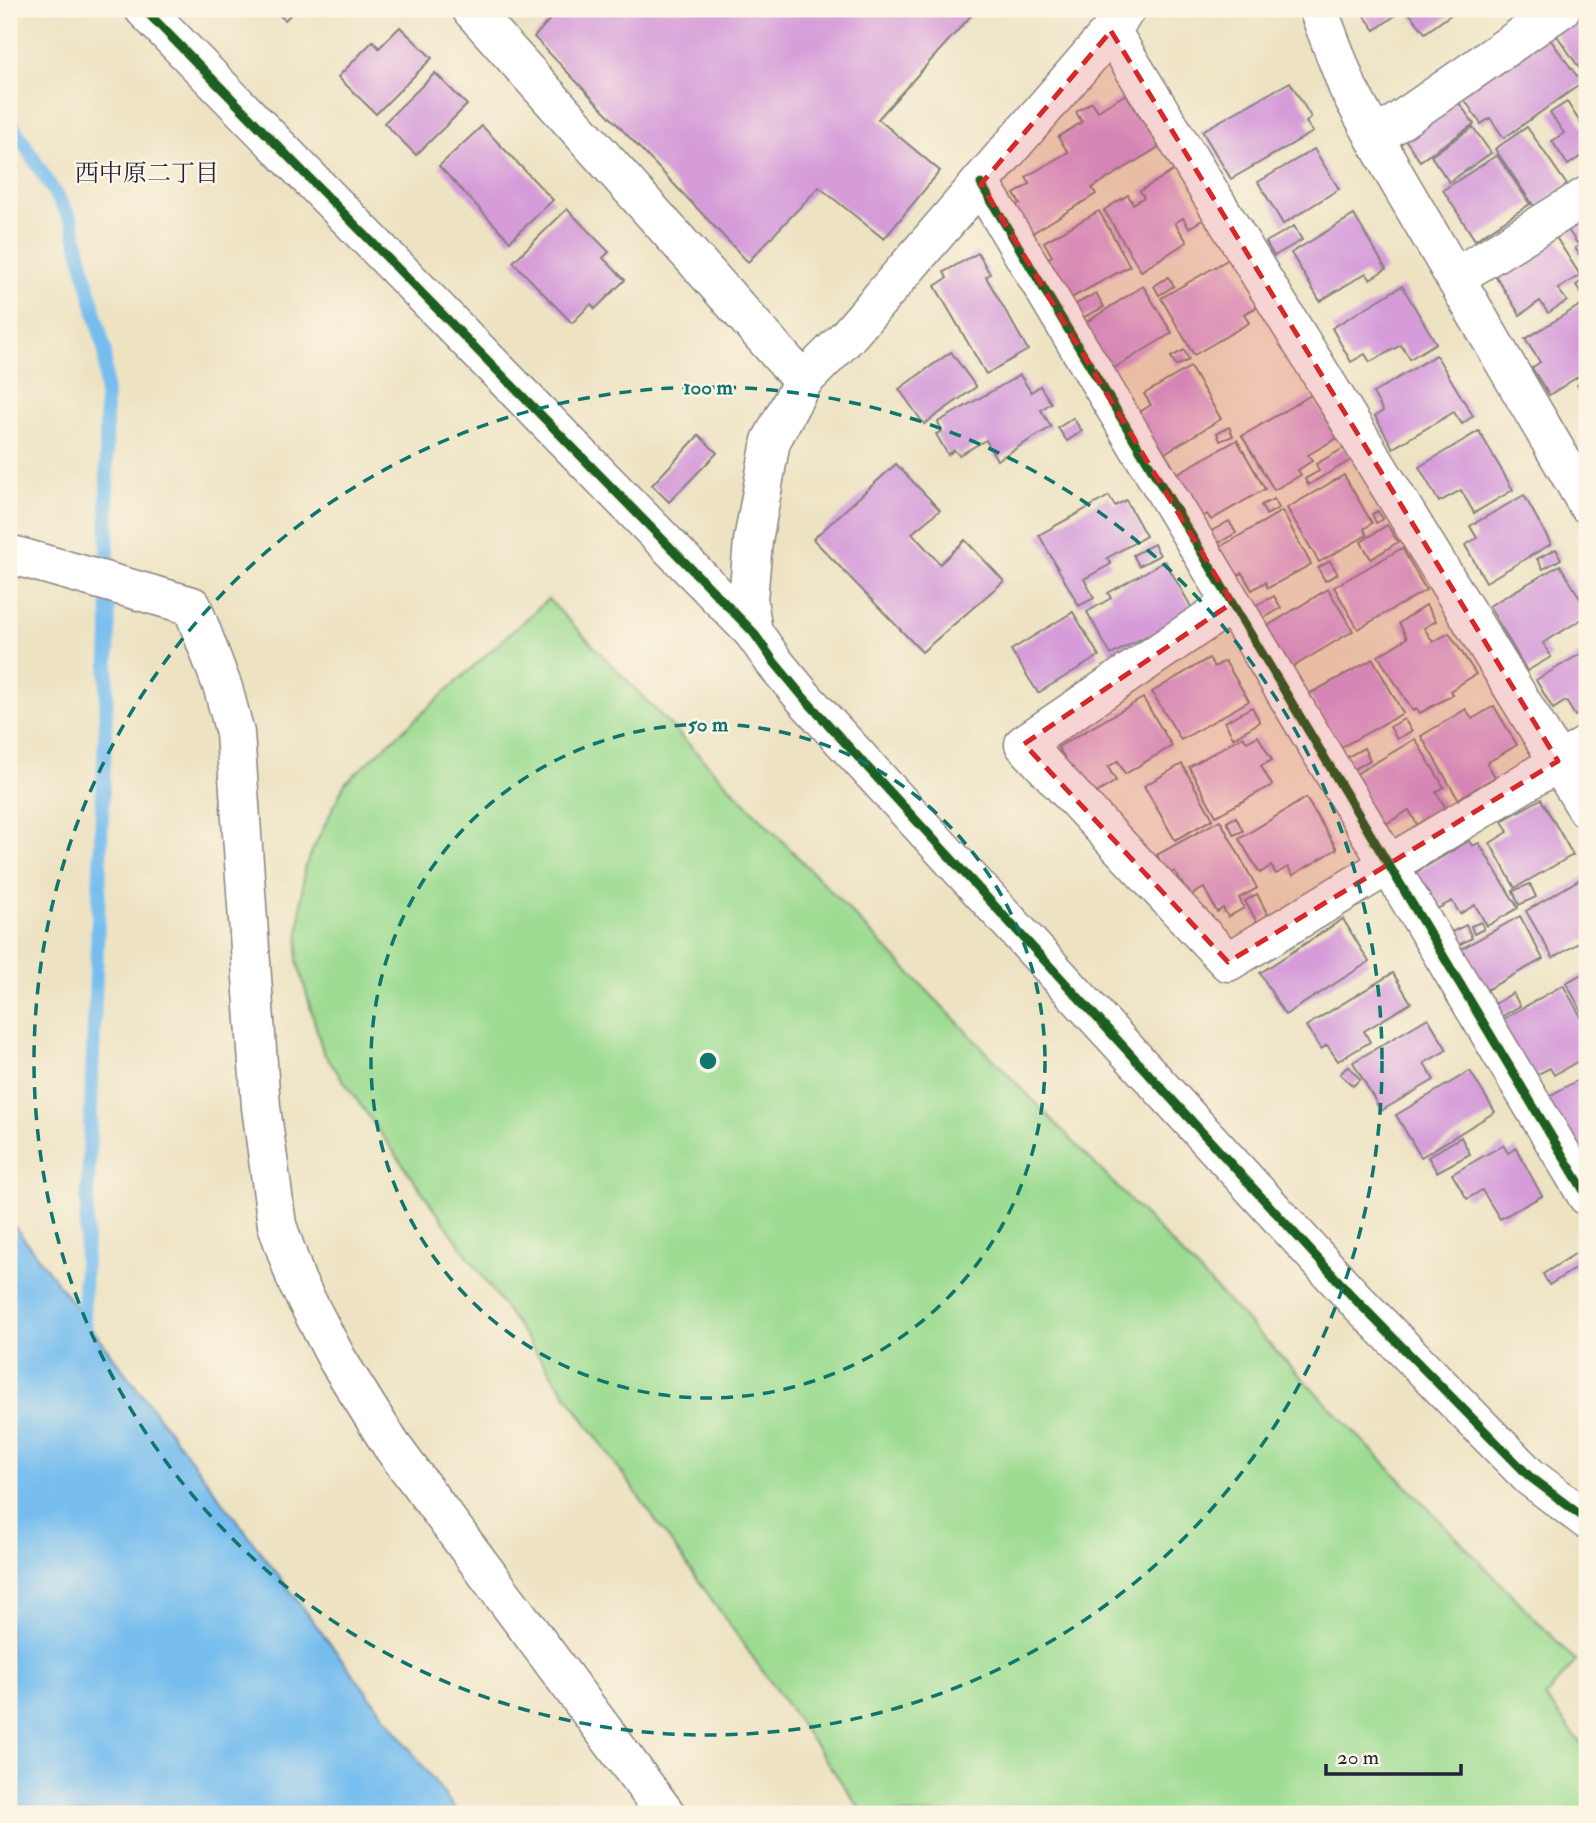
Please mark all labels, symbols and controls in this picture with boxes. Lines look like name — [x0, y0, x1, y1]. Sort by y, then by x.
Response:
district label: 西中原二丁目 — [75, 158, 219, 189]
text: 100 m — [683, 374, 734, 401]
text: 50 m — [688, 711, 729, 738]
centre of rings — [696, 1049, 720, 1073]
scale bar — [1326, 1732, 1461, 1776]
text: 20 m — [1337, 1744, 1379, 1771]

